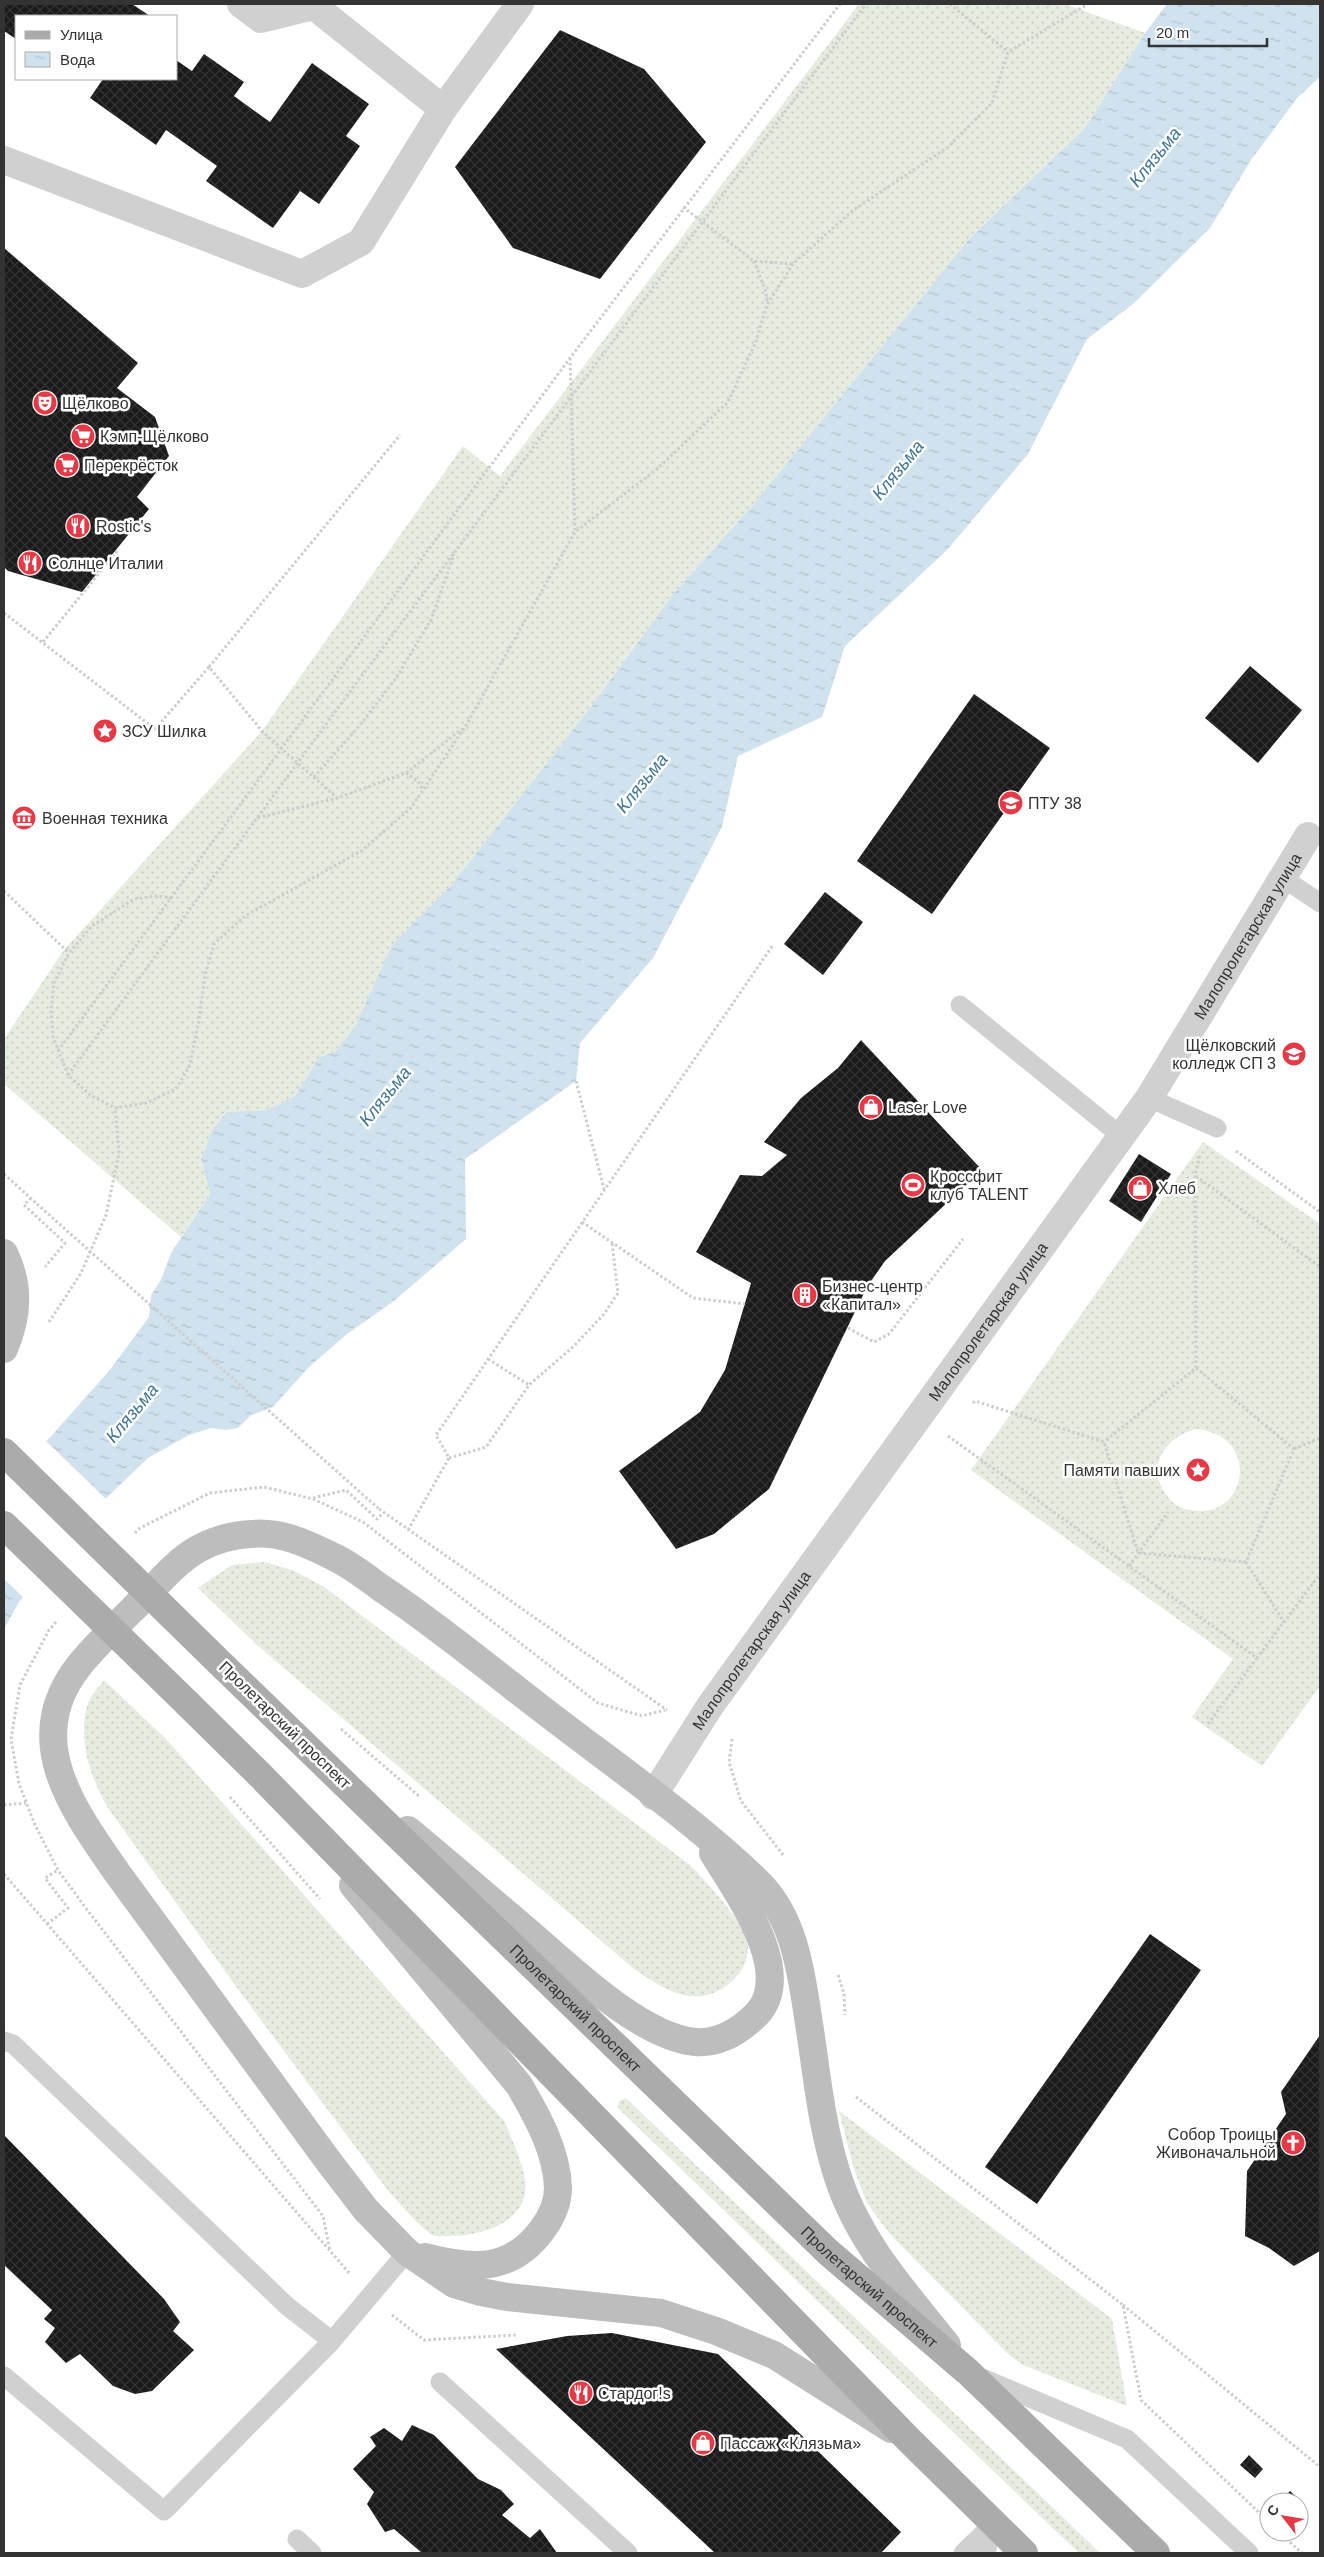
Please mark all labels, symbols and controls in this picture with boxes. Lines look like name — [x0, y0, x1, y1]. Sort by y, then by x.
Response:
legend — [15, 15, 178, 80]
scale bar — [1149, 15, 1266, 47]
text: 20 m — [1156, 24, 1189, 41]
text: Улица — [60, 26, 103, 43]
text: Вода — [60, 51, 96, 68]
water label: Клязьма — [1125, 123, 1185, 191]
theatre icon: Щёлково — [32, 390, 58, 416]
place label: Щёлково — [62, 395, 129, 412]
supermarket icon: Кэмп-Щёлково — [70, 423, 96, 449]
place label: Кэмп-Щёлково — [100, 428, 209, 445]
water label: Клязьма — [868, 436, 928, 504]
supermarket icon: Перекрёсток — [54, 452, 80, 478]
place label: Перекрёсток — [84, 457, 179, 474]
restaurant icon: Rostic's — [65, 513, 91, 539]
place label: Rostic's — [96, 518, 152, 535]
restaurant icon: Солнце Италии — [17, 550, 43, 576]
place label: Солнце Италии — [48, 555, 163, 572]
place icon: ЗСУ Шилка — [92, 718, 118, 744]
place label: ЗСУ Шилка — [122, 723, 206, 740]
water label: Клязьма — [612, 749, 672, 817]
school or university icon: ПТУ 38 — [998, 790, 1024, 816]
place label: ПТУ 38 — [1028, 795, 1082, 812]
museum icon: Военная техника — [11, 805, 37, 831]
place label: Военная техника — [42, 810, 168, 827]
street label: Малопролетарская улица — [1191, 850, 1304, 1022]
place label: Щёлковский колледж СП 3 — [1172, 1037, 1276, 1072]
school or university icon: Щёлковский колледж СП 3 — [1281, 1041, 1307, 1067]
water label: Клязьма — [355, 1062, 415, 1130]
shop icon: Laser Love — [858, 1094, 884, 1120]
place label: Laser Love — [888, 1099, 967, 1116]
place label: Кроссфит клуб TALENT — [930, 1168, 1029, 1203]
sports icon: Кроссфит клуб TALENT — [900, 1172, 926, 1198]
shop icon: Хлеб — [1127, 1175, 1153, 1201]
place label: Хлеб — [1158, 1180, 1196, 1197]
street label: Малопролетарская улица — [925, 1239, 1051, 1404]
place label: Бизнес-центр «Капитал» — [822, 1278, 923, 1313]
building icon: Бизнес-центр «Капитал» — [792, 1282, 818, 1308]
water label: Клязьма — [102, 1380, 162, 1446]
place icon: Памяти павших — [1185, 1457, 1211, 1483]
place label: Памяти павших — [1063, 1462, 1180, 1479]
street label: Малопролетарская улица — [689, 1567, 814, 1733]
street label: Пролетарский проспект — [216, 1658, 354, 1793]
street label: Пролетарский проспект — [507, 1941, 645, 2076]
place label: Собор Троицы Живоначальной — [1156, 2126, 1276, 2161]
church icon: Собор Троицы Живоначальной — [1280, 2130, 1306, 2156]
street label: Пролетарский проспект — [798, 2222, 942, 2351]
restaurant icon: Стардог!s — [568, 2380, 594, 2406]
place label: Стардог!s — [598, 2385, 671, 2402]
shop icon: Пассаж «Клязьма» — [690, 2430, 716, 2456]
place label: Пассаж «Клязьма» — [720, 2435, 861, 2452]
north arrow — [1259, 2492, 1309, 2542]
text: С — [1263, 2502, 1282, 2519]

